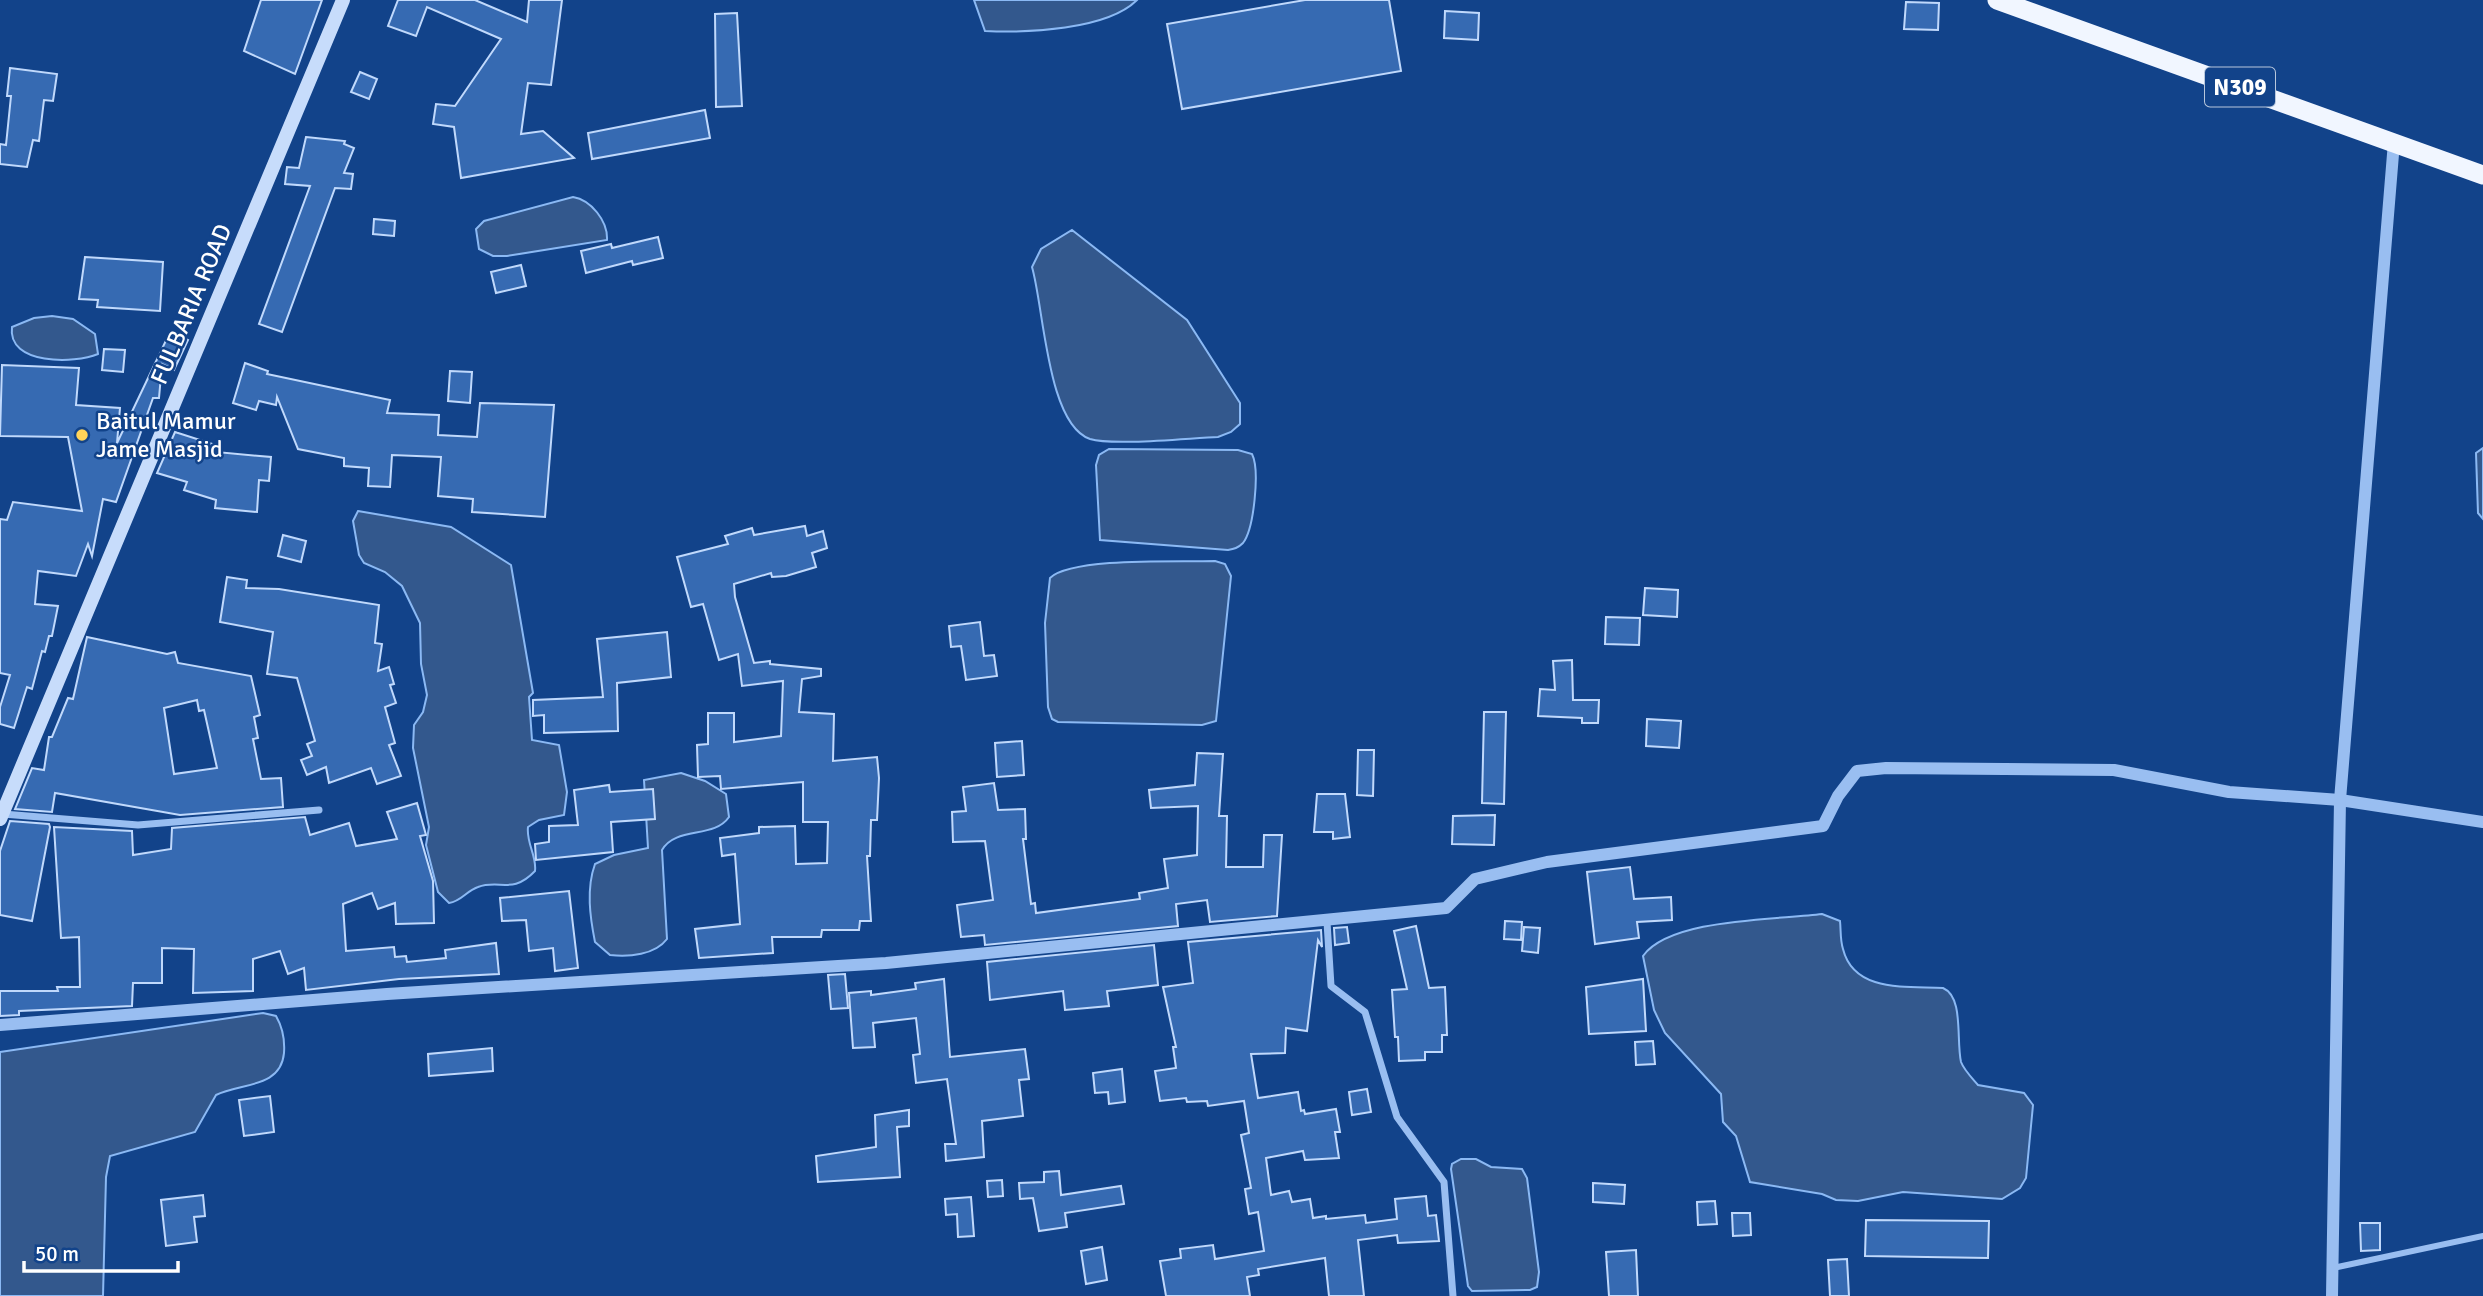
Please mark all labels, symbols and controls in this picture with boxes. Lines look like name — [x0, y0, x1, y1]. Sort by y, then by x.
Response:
road number: N309 — [2205, 68, 2275, 106]
street label: FULBARIA ROAD — [144, 219, 238, 389]
place label: Baitul Mamur Jame Masjid — [96, 406, 236, 464]
marker: Baitul Mamur Jame Masjid — [74, 427, 90, 443]
scale bar — [24, 1230, 178, 1274]
text: 50 m — [35, 1241, 79, 1267]

